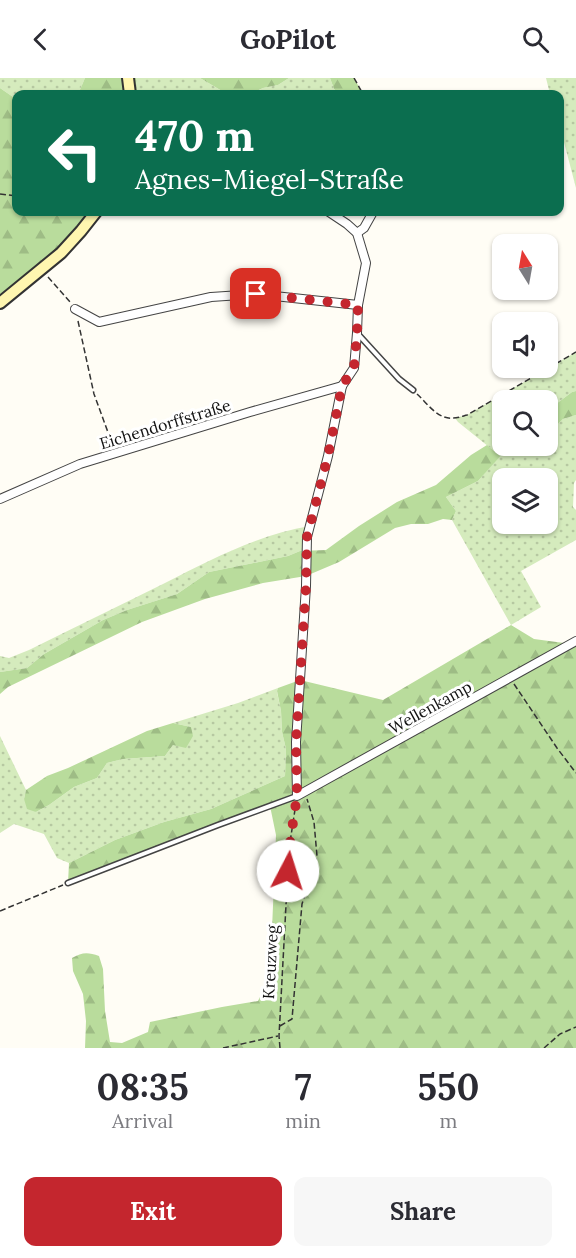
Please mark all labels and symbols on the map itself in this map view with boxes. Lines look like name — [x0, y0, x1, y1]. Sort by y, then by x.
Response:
north arrow — [492, 234, 558, 300]
pin — [230, 268, 281, 319]
street label: Eichendorffstraße — [97, 394, 233, 453]
street label: Wellenkamp — [385, 676, 475, 738]
position arrow — [256, 839, 320, 903]
street label: Kreuzweg — [258, 923, 282, 1000]

